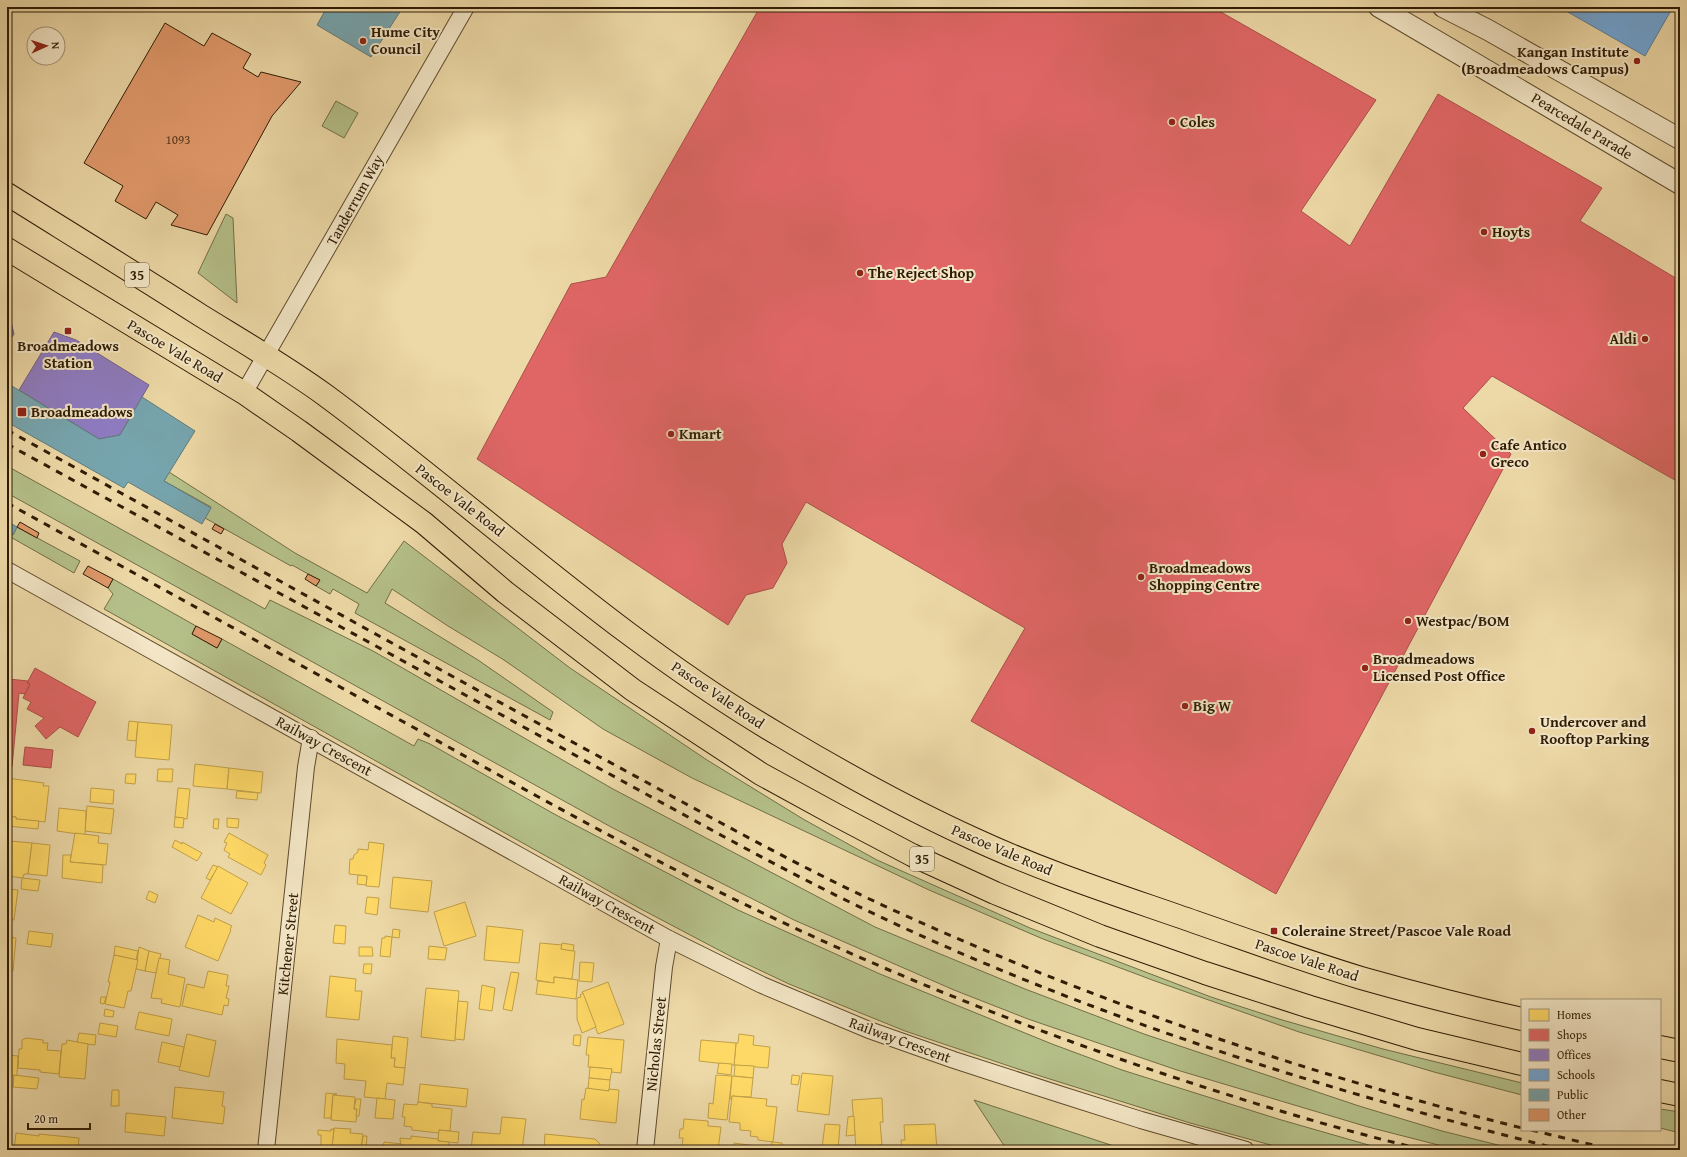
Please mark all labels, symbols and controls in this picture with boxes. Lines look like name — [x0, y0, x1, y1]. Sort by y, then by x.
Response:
place label: Hume City Council — [371, 21, 440, 59]
north arrow — [26, 26, 66, 66]
marker: Hume City Council — [358, 36, 368, 46]
text: N — [48, 41, 64, 50]
place label: Kangan Institute (Broadmeadows Campus) — [1461, 41, 1629, 79]
marker: Kangan Institute (Broadmeadows Campus) — [1632, 56, 1642, 66]
street label: Pearcedale Parade — [1528, 87, 1637, 164]
place label: Coles — [1180, 111, 1215, 132]
marker: Coles — [1167, 117, 1177, 127]
house number: 1093 — [165, 130, 191, 149]
street label: Tanderrum Way — [321, 150, 389, 249]
place label: Hoyts — [1492, 221, 1530, 242]
marker: Hoyts — [1479, 227, 1489, 237]
place label: The Reject Shop — [868, 262, 975, 283]
road number: 35 — [125, 263, 149, 287]
marker: The Reject Shop — [855, 268, 865, 278]
street label: Pascoe Vale Road — [124, 314, 227, 387]
marker: Broadmeadows Station — [63, 326, 73, 336]
place label: Aldi — [1610, 328, 1637, 349]
marker: Aldi — [1640, 334, 1650, 344]
place label: Broadmeadows Station — [17, 335, 119, 373]
place label: Broadmeadows — [31, 401, 133, 422]
marker: Broadmeadows — [16, 406, 28, 418]
place label: Kmart — [679, 423, 722, 444]
marker: Kmart — [666, 429, 676, 439]
place label: Cafe Antico Greco — [1491, 434, 1567, 472]
marker: Cafe Antico Greco — [1478, 449, 1488, 459]
street label: Pascoe Vale Road — [411, 458, 509, 541]
place label: Broadmeadows Shopping Centre — [1149, 557, 1260, 595]
marker: Broadmeadows Shopping Centre — [1136, 572, 1146, 582]
place label: Westpac/BOM — [1416, 610, 1510, 631]
marker: Westpac/BOM — [1403, 616, 1413, 626]
place label: Broadmeadows Licensed Post Office — [1373, 648, 1505, 686]
street label: Pascoe Vale Road — [668, 656, 769, 733]
marker: Broadmeadows Licensed Post Office — [1360, 663, 1370, 673]
place label: Big W — [1193, 695, 1231, 716]
marker: Big W — [1180, 701, 1190, 711]
street label: Railway Crescent — [272, 710, 377, 781]
place label: Undercover and Rooftop Parking — [1540, 711, 1649, 749]
marker: Undercover and Rooftop Parking — [1527, 726, 1537, 736]
street label: Pascoe Vale Road — [949, 819, 1056, 880]
road number: 35 — [910, 847, 934, 871]
street label: Railway Crescent — [555, 868, 660, 939]
street label: Kitchener Street — [272, 891, 303, 996]
place label: Coleraine Street/Pascoe Vale Road — [1282, 920, 1511, 941]
marker: Coleraine Street/Pascoe Vale Road — [1269, 926, 1279, 936]
street label: Pascoe Vale Road — [1253, 933, 1362, 986]
street label: Nicholas Street — [640, 995, 671, 1092]
legend — [1521, 999, 1661, 1131]
text: Homes — [1557, 1006, 1592, 1023]
street label: Railway Crescent — [846, 1011, 955, 1068]
text: Shops — [1557, 1026, 1587, 1043]
text: Offices — [1557, 1046, 1591, 1063]
text: Schools — [1557, 1066, 1595, 1083]
text: Public — [1557, 1086, 1589, 1103]
scale bar — [28, 1105, 90, 1131]
text: Other — [1557, 1106, 1586, 1123]
text: 20 m — [34, 1110, 58, 1127]

